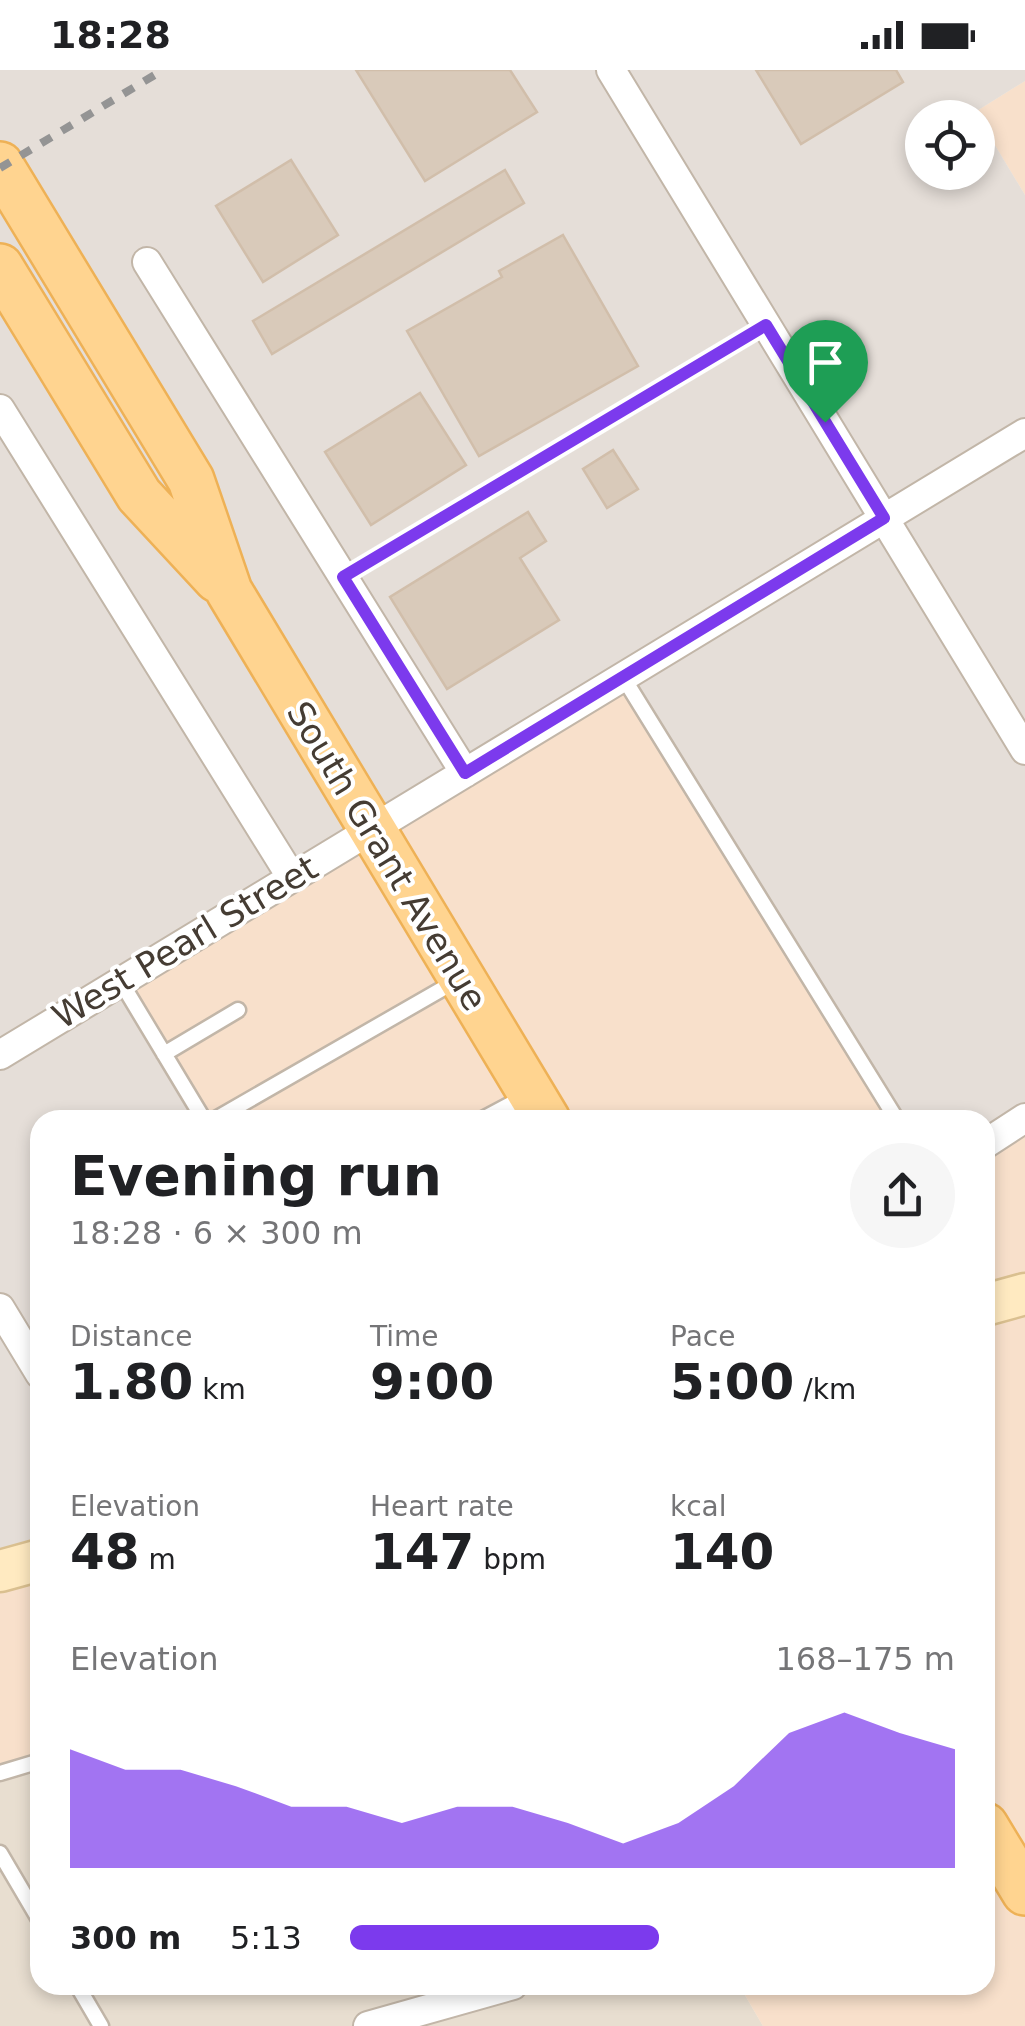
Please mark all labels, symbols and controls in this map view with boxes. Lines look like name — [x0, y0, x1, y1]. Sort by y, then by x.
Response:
text: 18:28 — [50, 13, 171, 57]
map controls — [905, 100, 995, 190]
button: locate — [905, 100, 995, 190]
pin — [783, 320, 868, 423]
icon: arrive — [798, 335, 853, 390]
street label: South Grant Avenue — [279, 694, 495, 1018]
street label: West Pearl Street — [45, 847, 325, 1037]
button: share — [850, 1143, 955, 1248]
text: Evening run — [70, 1144, 442, 1208]
text: 18:28 · 6 × 300 m — [70, 1214, 363, 1252]
text: Distance — [70, 1320, 192, 1353]
text: Time — [370, 1320, 439, 1353]
text: Pace — [670, 1320, 735, 1353]
text: 1.80 — [70, 1353, 193, 1411]
text: 9:00 — [370, 1353, 494, 1411]
text: 5:00 — [670, 1353, 794, 1411]
text: km — [193, 1373, 246, 1406]
text: /km — [794, 1373, 856, 1406]
text: Elevation — [70, 1490, 200, 1523]
text: Heart rate — [370, 1490, 514, 1523]
text: kcal — [670, 1490, 727, 1523]
text: 48 — [70, 1523, 140, 1581]
text: 147 — [370, 1523, 474, 1581]
text: 140 — [670, 1523, 774, 1581]
text: m — [140, 1543, 176, 1576]
text: bpm — [474, 1543, 546, 1576]
text: Elevation — [70, 1640, 219, 1678]
text: 168–175 m — [776, 1640, 955, 1678]
text: 300 m — [70, 1919, 181, 1957]
text: 5:13 — [230, 1919, 302, 1957]

